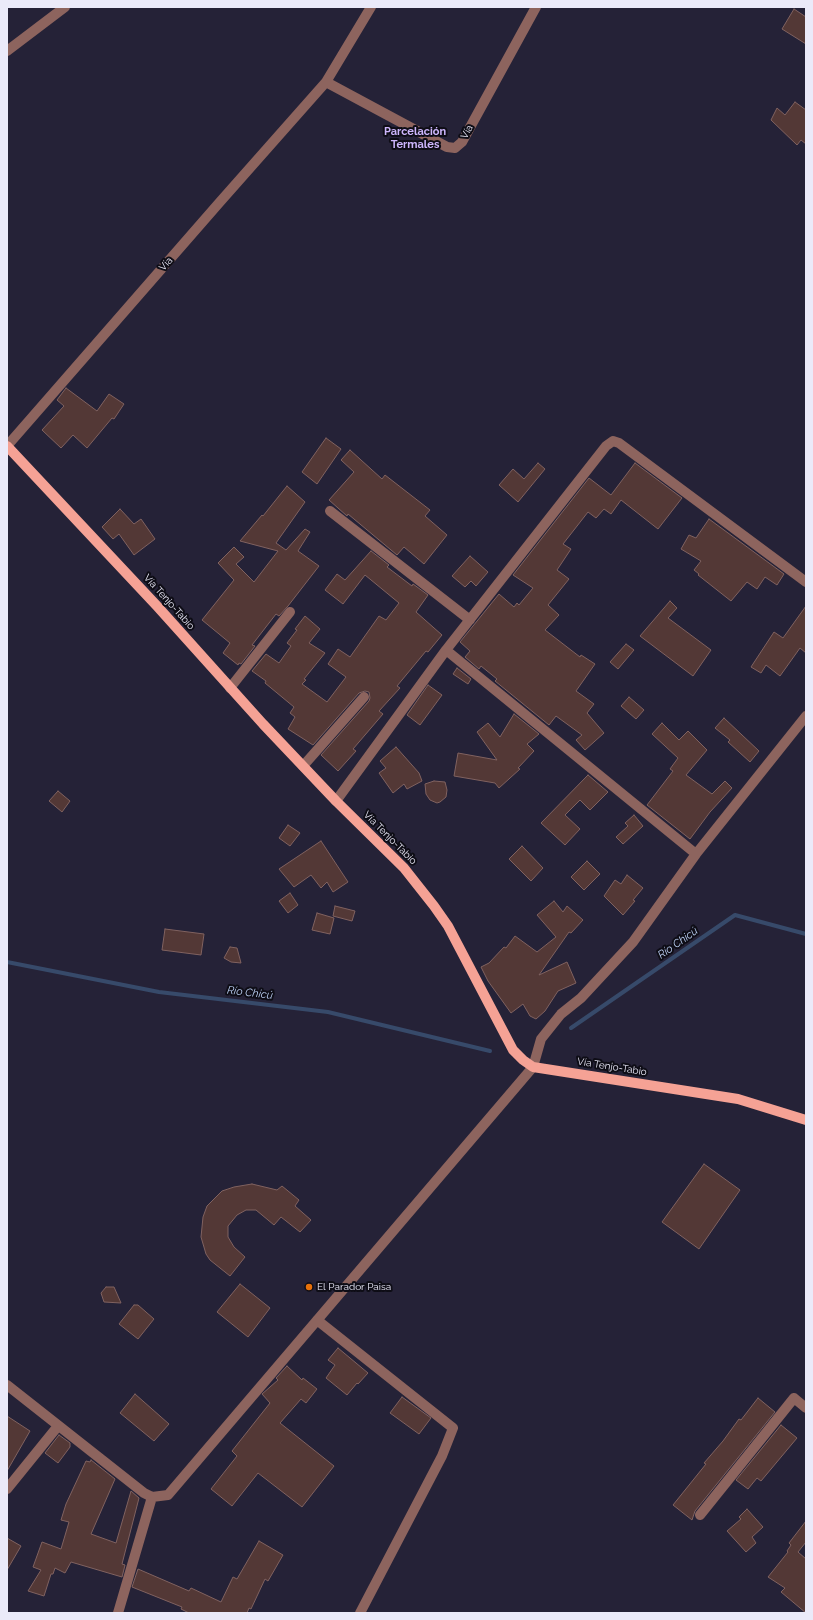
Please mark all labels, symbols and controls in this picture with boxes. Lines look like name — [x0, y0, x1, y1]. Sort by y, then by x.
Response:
street label: Vía — [458, 123, 476, 141]
district label: Parcelación Termales — [384, 125, 446, 151]
street label: Vía — [157, 255, 175, 273]
street label: Vía Tenjo-Tabio — [141, 572, 197, 632]
street label: Vía Tenjo-Tabio — [361, 809, 419, 867]
water label: Río Chicú — [655, 924, 701, 962]
water label: Río Chicú — [226, 984, 274, 1002]
street label: Vía Tenjo-Tabio — [576, 1056, 648, 1078]
place label: El Parador Paisa — [317, 1281, 391, 1293]
marker: El Parador Paisa — [304, 1282, 314, 1292]

